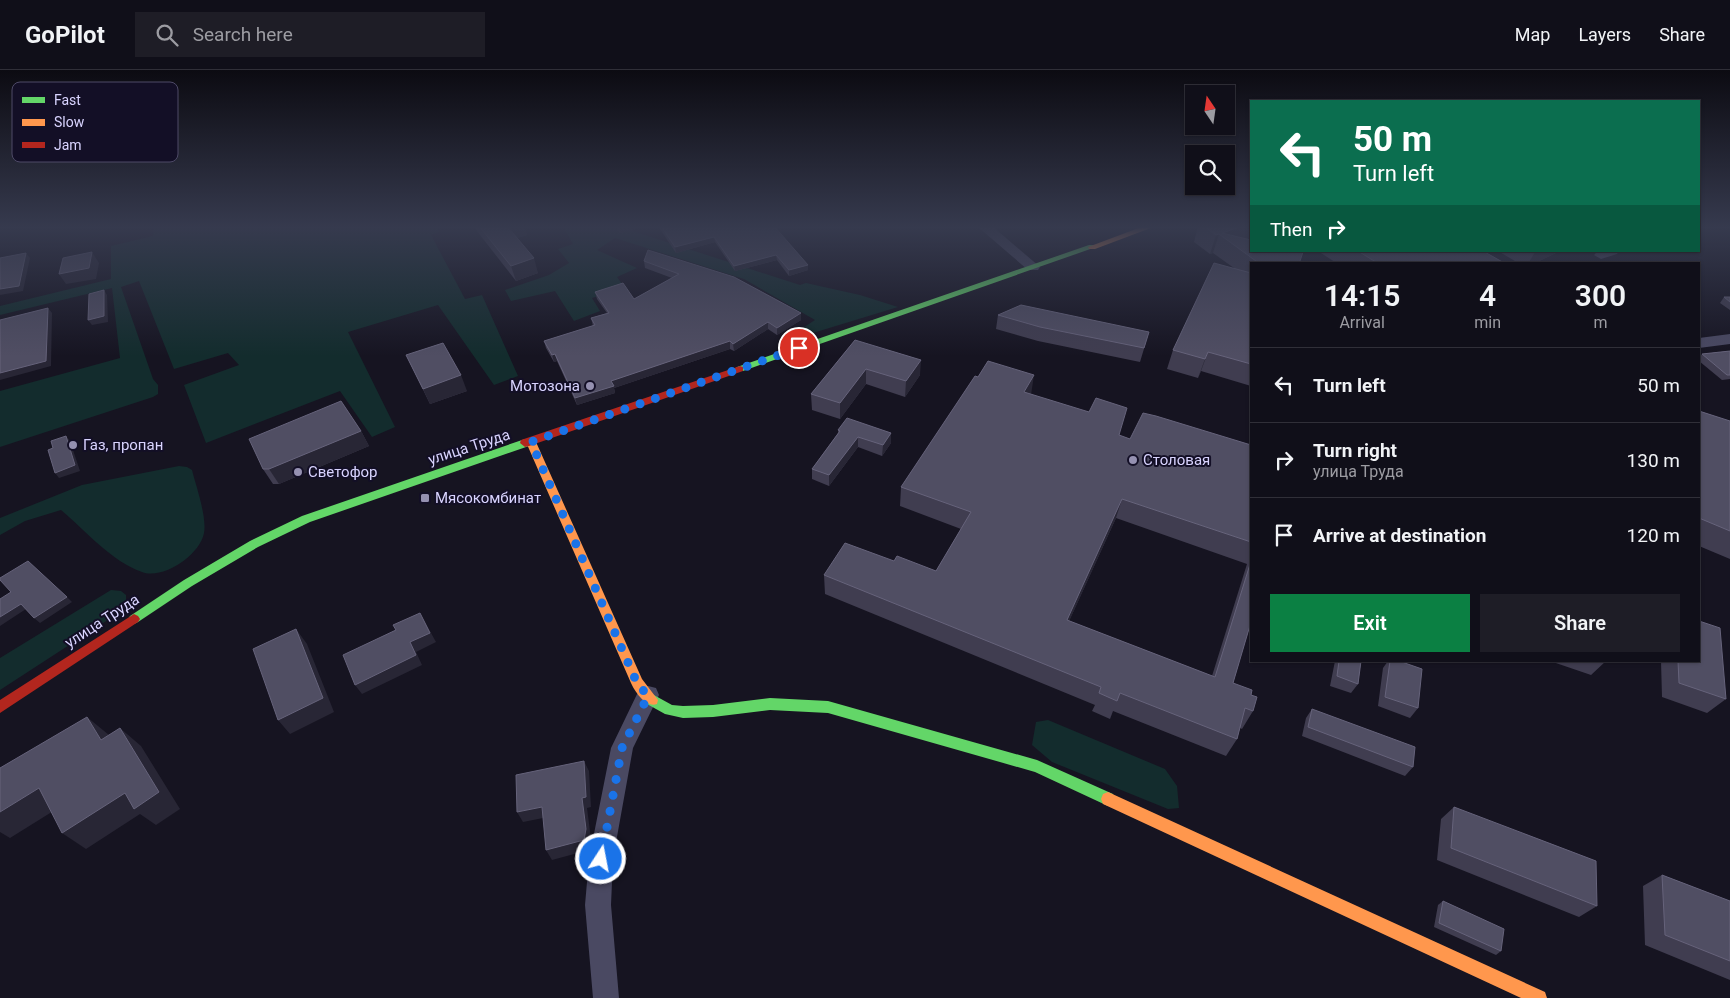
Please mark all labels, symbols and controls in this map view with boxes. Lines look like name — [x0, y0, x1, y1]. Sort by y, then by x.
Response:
search box — [135, 12, 485, 57]
text: GoPilot — [25, 21, 105, 49]
icon: search — [153, 21, 181, 49]
text: Search here — [193, 23, 293, 46]
text: Map — [1515, 24, 1550, 45]
text: Layers — [1578, 24, 1631, 45]
text: Share — [1659, 24, 1705, 45]
legend — [12, 82, 178, 162]
north arrow — [1185, 85, 1235, 135]
map controls — [1185, 85, 1235, 195]
text: Fast — [54, 92, 81, 108]
text: Slow — [54, 114, 85, 130]
text: 50 m — [1353, 119, 1432, 160]
icon: left — [1270, 120, 1335, 185]
text: Jam — [54, 137, 82, 153]
button: search — [1185, 145, 1235, 195]
text: Turn left — [1353, 161, 1434, 186]
icon: right — [1322, 215, 1350, 243]
text: Then — [1270, 218, 1312, 241]
text: 14:15 — [1324, 278, 1401, 313]
text: 4 — [1479, 278, 1496, 313]
text: 300 — [1575, 278, 1626, 313]
text: Arrival — [1339, 313, 1385, 332]
text: min — [1474, 313, 1501, 332]
text: m — [1593, 313, 1608, 332]
pin — [778, 327, 820, 369]
icon: arrive — [785, 334, 813, 362]
icon: left — [1270, 371, 1298, 399]
text: Turn left — [1313, 374, 1386, 397]
text: 50 m — [1637, 374, 1680, 397]
place label: Мотозона — [510, 377, 580, 395]
marker: Мотозона — [584, 380, 596, 392]
street label: улица Труда — [426, 425, 512, 469]
place label: Газ, пропан — [83, 436, 163, 454]
marker: Газ, пропан — [67, 439, 79, 451]
text: Turn right — [1313, 439, 1397, 462]
icon: right — [1270, 446, 1298, 474]
text: 130 m — [1627, 449, 1680, 472]
place label: Столовая — [1143, 451, 1210, 469]
marker: Столовая — [1127, 454, 1139, 466]
text: улица Труда — [1313, 462, 1404, 481]
place label: Светофор — [308, 463, 378, 481]
marker: Светофор — [292, 466, 304, 478]
place label: Мясокомбинат — [435, 489, 541, 507]
marker: Мясокомбинат — [419, 492, 431, 504]
icon: arrive — [1270, 521, 1298, 549]
text: Arrive at destination — [1313, 524, 1486, 547]
text: 120 m — [1627, 524, 1680, 547]
street label: улица Труда — [61, 590, 143, 652]
button: Exit — [1270, 594, 1470, 652]
button: Share — [1480, 594, 1680, 652]
position arrow — [574, 832, 626, 884]

